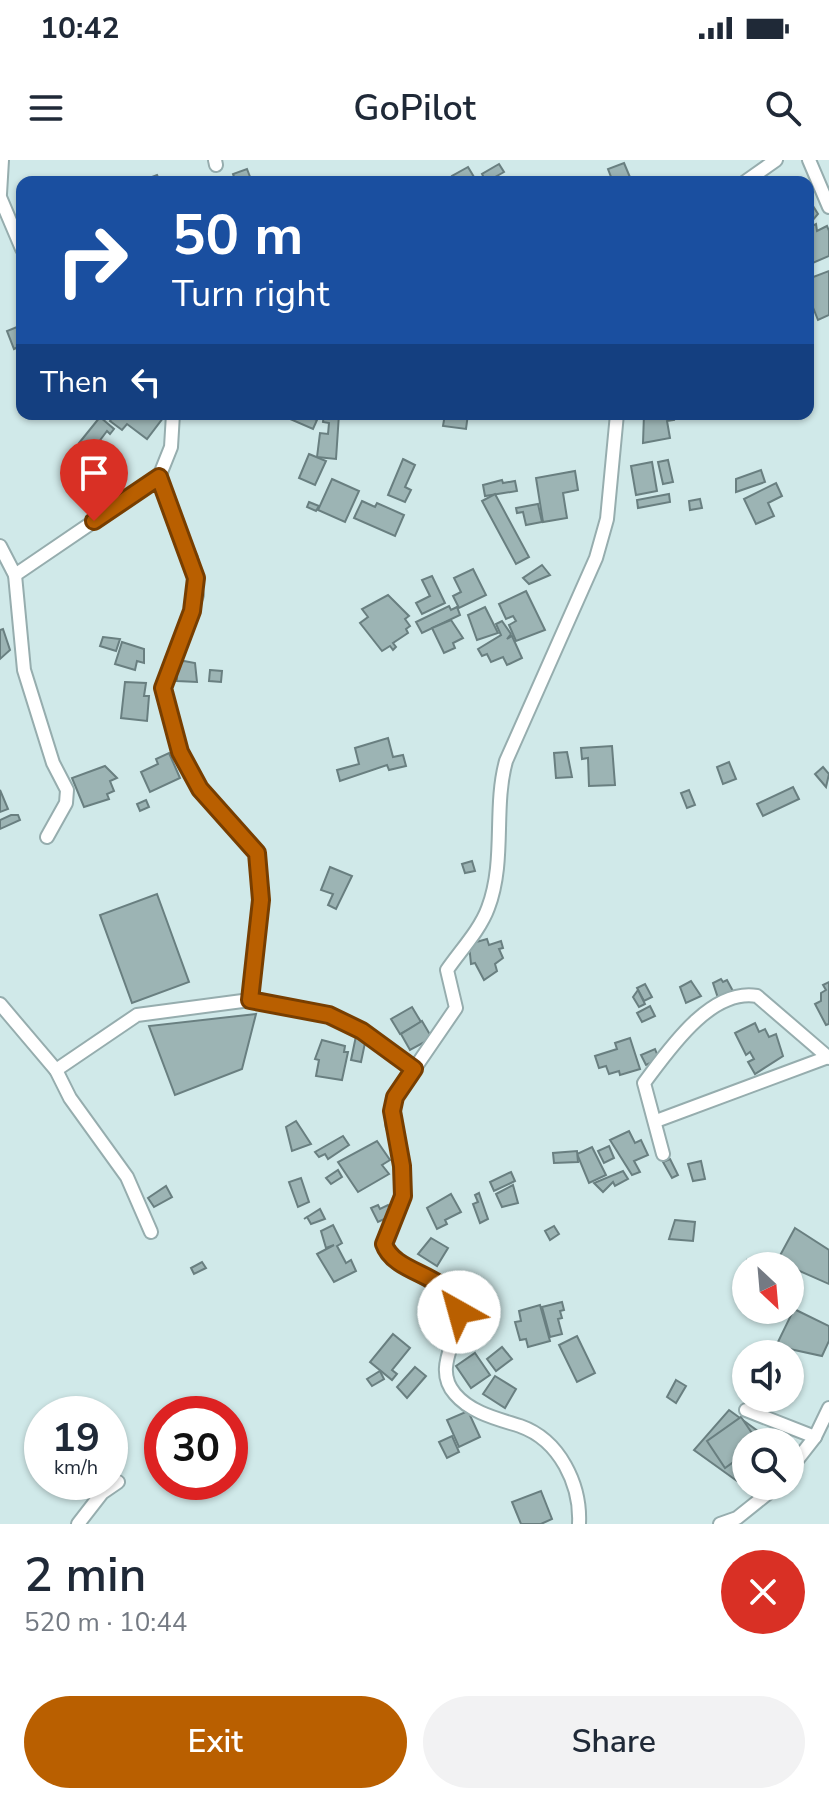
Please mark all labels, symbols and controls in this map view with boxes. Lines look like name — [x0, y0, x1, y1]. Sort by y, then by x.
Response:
text: 10:42 — [40, 8, 119, 49]
text: GoPilot — [353, 84, 476, 133]
icon: menu — [24, 86, 68, 130]
icon: search — [761, 86, 805, 130]
text: 50 m — [172, 197, 303, 274]
icon: right — [40, 208, 144, 312]
text: Turn right — [172, 270, 329, 319]
icon: left — [124, 360, 168, 404]
text: Then — [40, 362, 108, 403]
pin — [60, 439, 128, 521]
icon: arrive — [72, 451, 116, 495]
north arrow — [732, 1252, 804, 1324]
map controls — [732, 1252, 804, 1500]
position arrow — [417, 1270, 501, 1354]
button: sound — [732, 1340, 804, 1412]
speed limit sign: 30 — [144, 1396, 248, 1500]
text: 19 — [52, 1411, 100, 1465]
button: search — [732, 1428, 804, 1500]
text: km/h — [54, 1454, 98, 1481]
text: 2 min — [24, 1542, 146, 1608]
button: close — [721, 1550, 805, 1634]
text: 520 m · 10:44 — [24, 1605, 187, 1640]
button: Exit — [24, 1696, 407, 1788]
button: Share — [423, 1696, 805, 1788]

